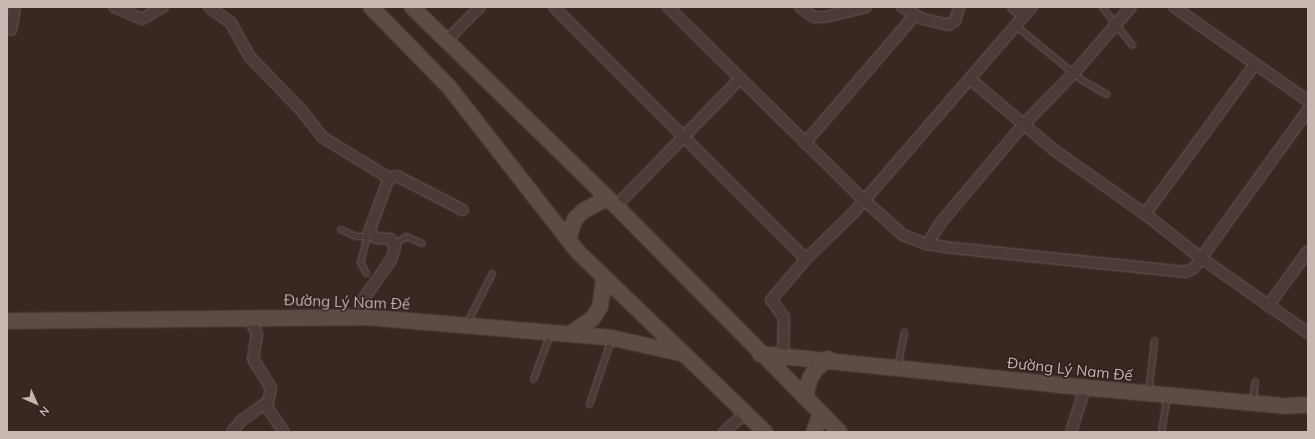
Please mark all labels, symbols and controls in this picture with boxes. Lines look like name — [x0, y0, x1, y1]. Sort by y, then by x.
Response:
street label: Đường Lý Nam Đế — [284, 291, 410, 313]
street label: Đường Lý Nam Đế — [1006, 353, 1134, 385]
north arrow — [16, 383, 56, 423]
text: N — [37, 404, 52, 419]

